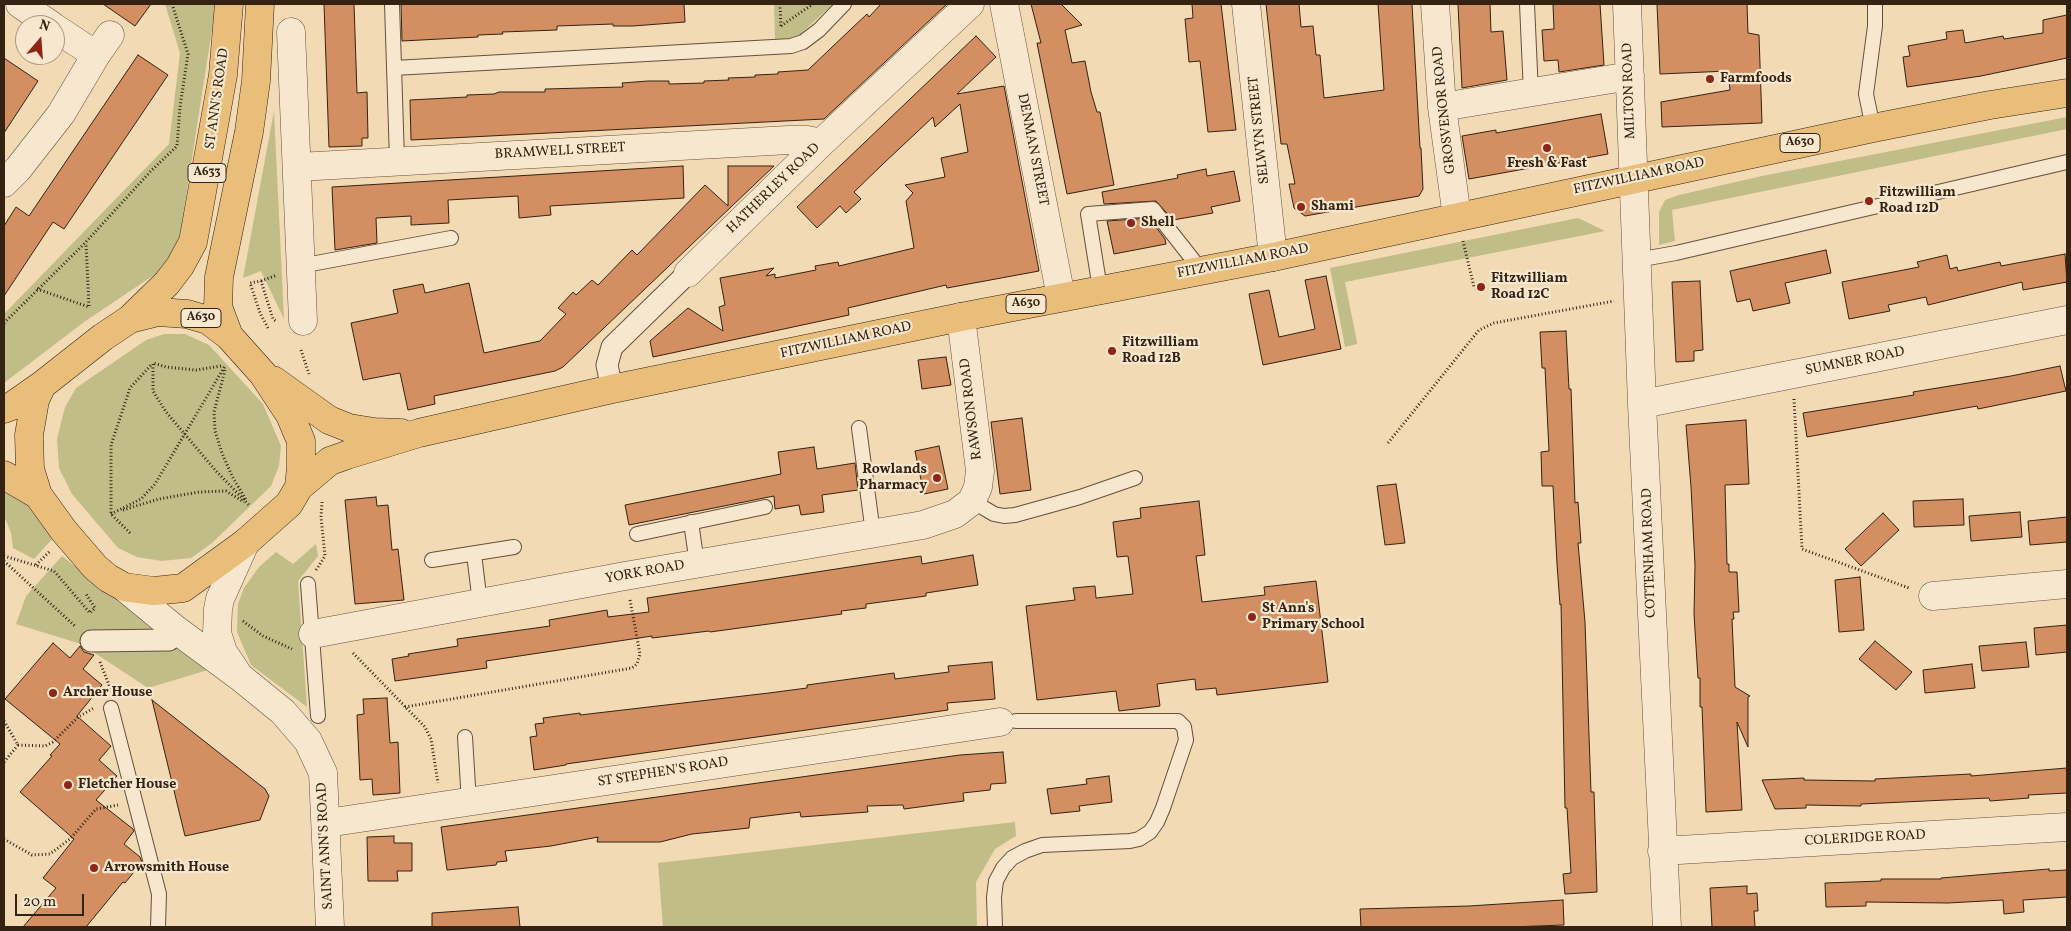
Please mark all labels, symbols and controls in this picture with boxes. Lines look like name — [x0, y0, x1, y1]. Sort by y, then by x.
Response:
north arrow — [15, 15, 65, 65]
text: N — [37, 16, 52, 37]
street label: MILTON ROAD — [1620, 43, 1640, 139]
street label: GROSVENOR ROAD — [1430, 45, 1460, 175]
street label: ST ANN'S ROAD — [203, 47, 233, 151]
place label: Farmfoods — [1720, 71, 1792, 87]
marker: Farmfoods — [1704, 73, 1716, 85]
street label: SELWYN STREET — [1246, 75, 1274, 185]
street label: DENMAN STREET — [1013, 92, 1051, 208]
road number: A630 — [1780, 134, 1820, 152]
street label: BRAMWELL STREET — [494, 140, 626, 164]
street label: HATHERLEY ROAD — [724, 140, 824, 238]
marker: Fresh & Fast — [1541, 142, 1553, 154]
street label: FITZWILLIAM ROAD — [1572, 155, 1706, 199]
place label: Fresh & Fast — [1507, 156, 1587, 172]
road number: A633 — [188, 164, 226, 182]
place label: Fitzwilliam Road 12D — [1879, 185, 1956, 218]
marker: Fitzwilliam Road 12D — [1863, 195, 1875, 207]
place label: Shami — [1311, 199, 1354, 215]
marker: Shami — [1295, 201, 1307, 213]
place label: Shell — [1141, 215, 1174, 231]
marker: Shell — [1125, 217, 1137, 229]
street label: FITZWILLIAM ROAD — [1176, 241, 1310, 283]
place label: Fitzwilliam Road 12C — [1491, 271, 1568, 304]
marker: Fitzwilliam Road 12C — [1475, 281, 1487, 293]
road number: A630 — [1006, 294, 1046, 314]
road number: A630 — [181, 308, 221, 328]
street label: FITZWILLIAM ROAD — [779, 319, 913, 363]
place label: Fitzwilliam Road 12B — [1122, 335, 1199, 368]
street label: SUMNER ROAD — [1804, 344, 1906, 380]
marker: Fitzwilliam Road 12B — [1106, 345, 1118, 357]
street label: RAWSON ROAD — [957, 357, 987, 461]
place label: Rowlands Pharmacy — [859, 462, 927, 494]
marker: Rowlands Pharmacy — [931, 472, 943, 484]
street label: COTTENHAM ROAD — [1639, 488, 1661, 618]
street label: YORK ROAD — [604, 558, 686, 588]
place label: St Ann's Primary School — [1262, 601, 1365, 634]
marker: St Ann's Primary School — [1246, 611, 1258, 623]
place label: Archer House — [63, 685, 152, 701]
marker: Archer House — [47, 687, 59, 699]
street label: ST STEPHEN'S ROAD — [597, 754, 729, 792]
place label: Fletcher House — [78, 777, 176, 793]
marker: Fletcher House — [62, 779, 74, 791]
street label: SAINT ANN'S ROAD — [314, 782, 338, 910]
street label: COLERIDGE ROAD — [1804, 827, 1926, 851]
place label: Arrowsmith House — [104, 860, 229, 876]
marker: Arrowsmith House — [88, 862, 100, 874]
scale bar — [18, 884, 86, 916]
text: 20 m — [23, 892, 56, 913]

